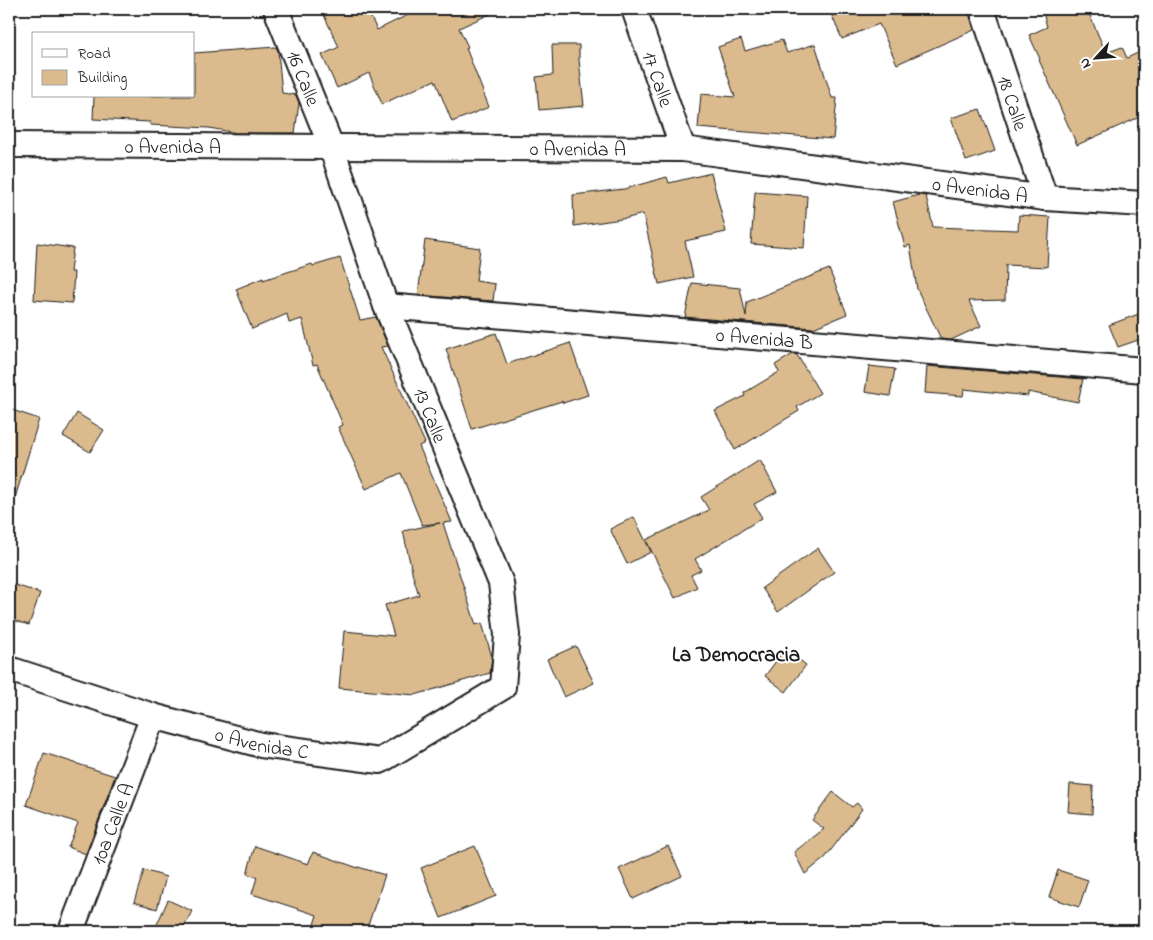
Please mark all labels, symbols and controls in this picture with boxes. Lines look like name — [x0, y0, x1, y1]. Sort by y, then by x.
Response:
legend — [32, 32, 195, 98]
north arrow — [1070, 32, 1120, 82]
text: Road — [78, 43, 111, 65]
street label: 16 Calle — [277, 47, 326, 111]
street label: 17 Calle — [633, 48, 679, 111]
text: N — [1074, 54, 1097, 72]
text: Building — [77, 67, 127, 90]
street label: 18 Calle — [988, 72, 1034, 135]
street label: 0 Avenida A — [125, 134, 221, 163]
street label: 0 Avenida A — [530, 136, 626, 166]
street label: 0 Avenida A — [930, 171, 1030, 213]
street label: 0 Avenida B — [715, 322, 814, 359]
street label: 13 Calle — [405, 384, 453, 448]
district label: La Democracia — [672, 641, 800, 671]
street label: 0 Avenida C — [211, 721, 310, 768]
street label: 10a Calle A — [86, 779, 143, 870]

